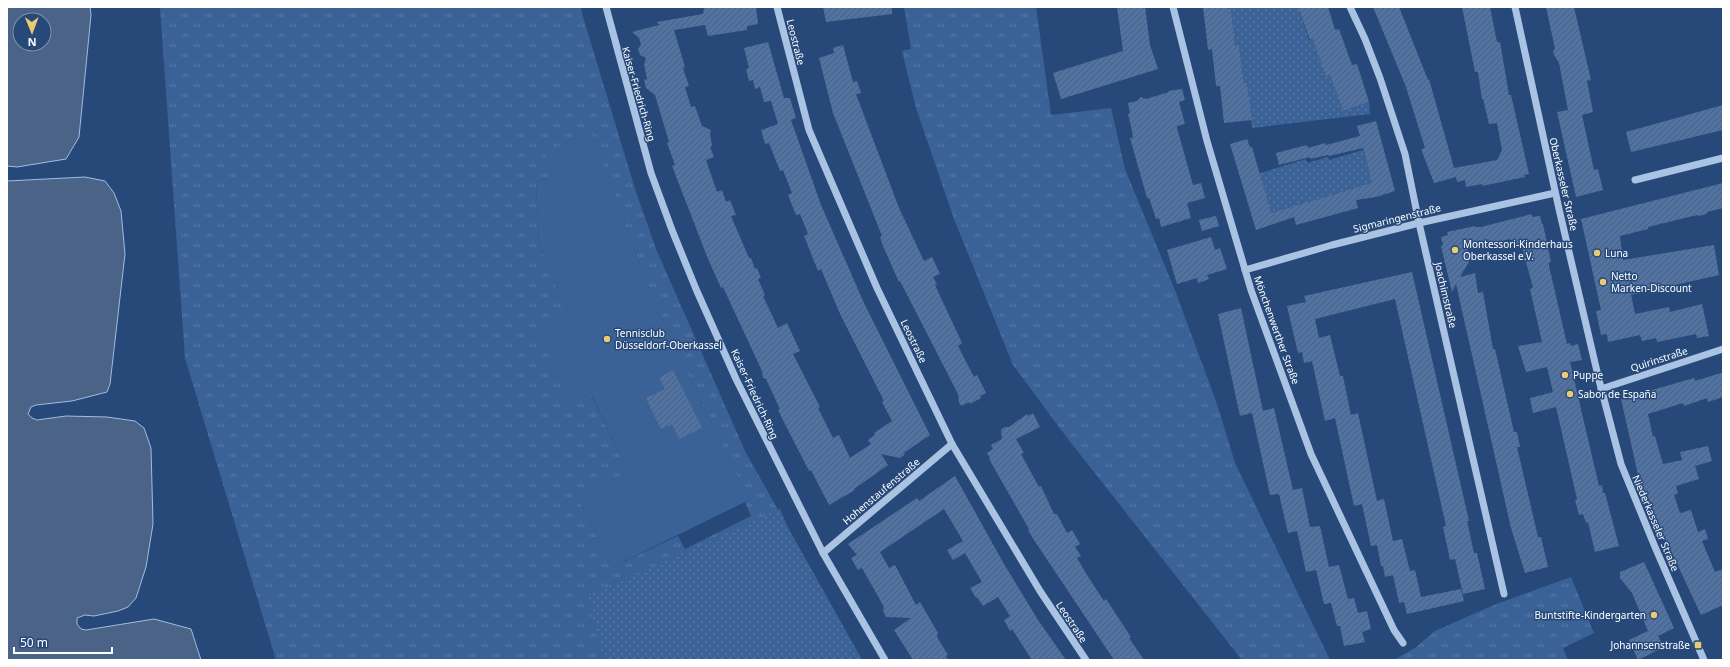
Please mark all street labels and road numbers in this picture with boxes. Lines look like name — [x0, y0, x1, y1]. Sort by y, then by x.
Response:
street label: Leostraße — [784, 18, 809, 67]
street label: Kaiser-Friedrich-Ring — [619, 45, 659, 143]
street label: Oberkasseler Straße — [1546, 136, 1582, 232]
street label: Sigmaringenstraße — [1352, 200, 1443, 236]
street label: Joachimstraße — [1431, 260, 1460, 330]
street label: Mönchenwerther Straße — [1251, 274, 1303, 387]
street label: Leostraße — [897, 317, 931, 365]
street label: Quirinstraße — [1629, 343, 1690, 375]
street label: Kaiser-Friedrich-Ring — [728, 347, 782, 441]
street label: Hohenstaufenstraße — [839, 454, 923, 527]
street label: Niederkasseler Straße — [1629, 473, 1683, 574]
street label: Leostraße — [1053, 599, 1091, 646]

